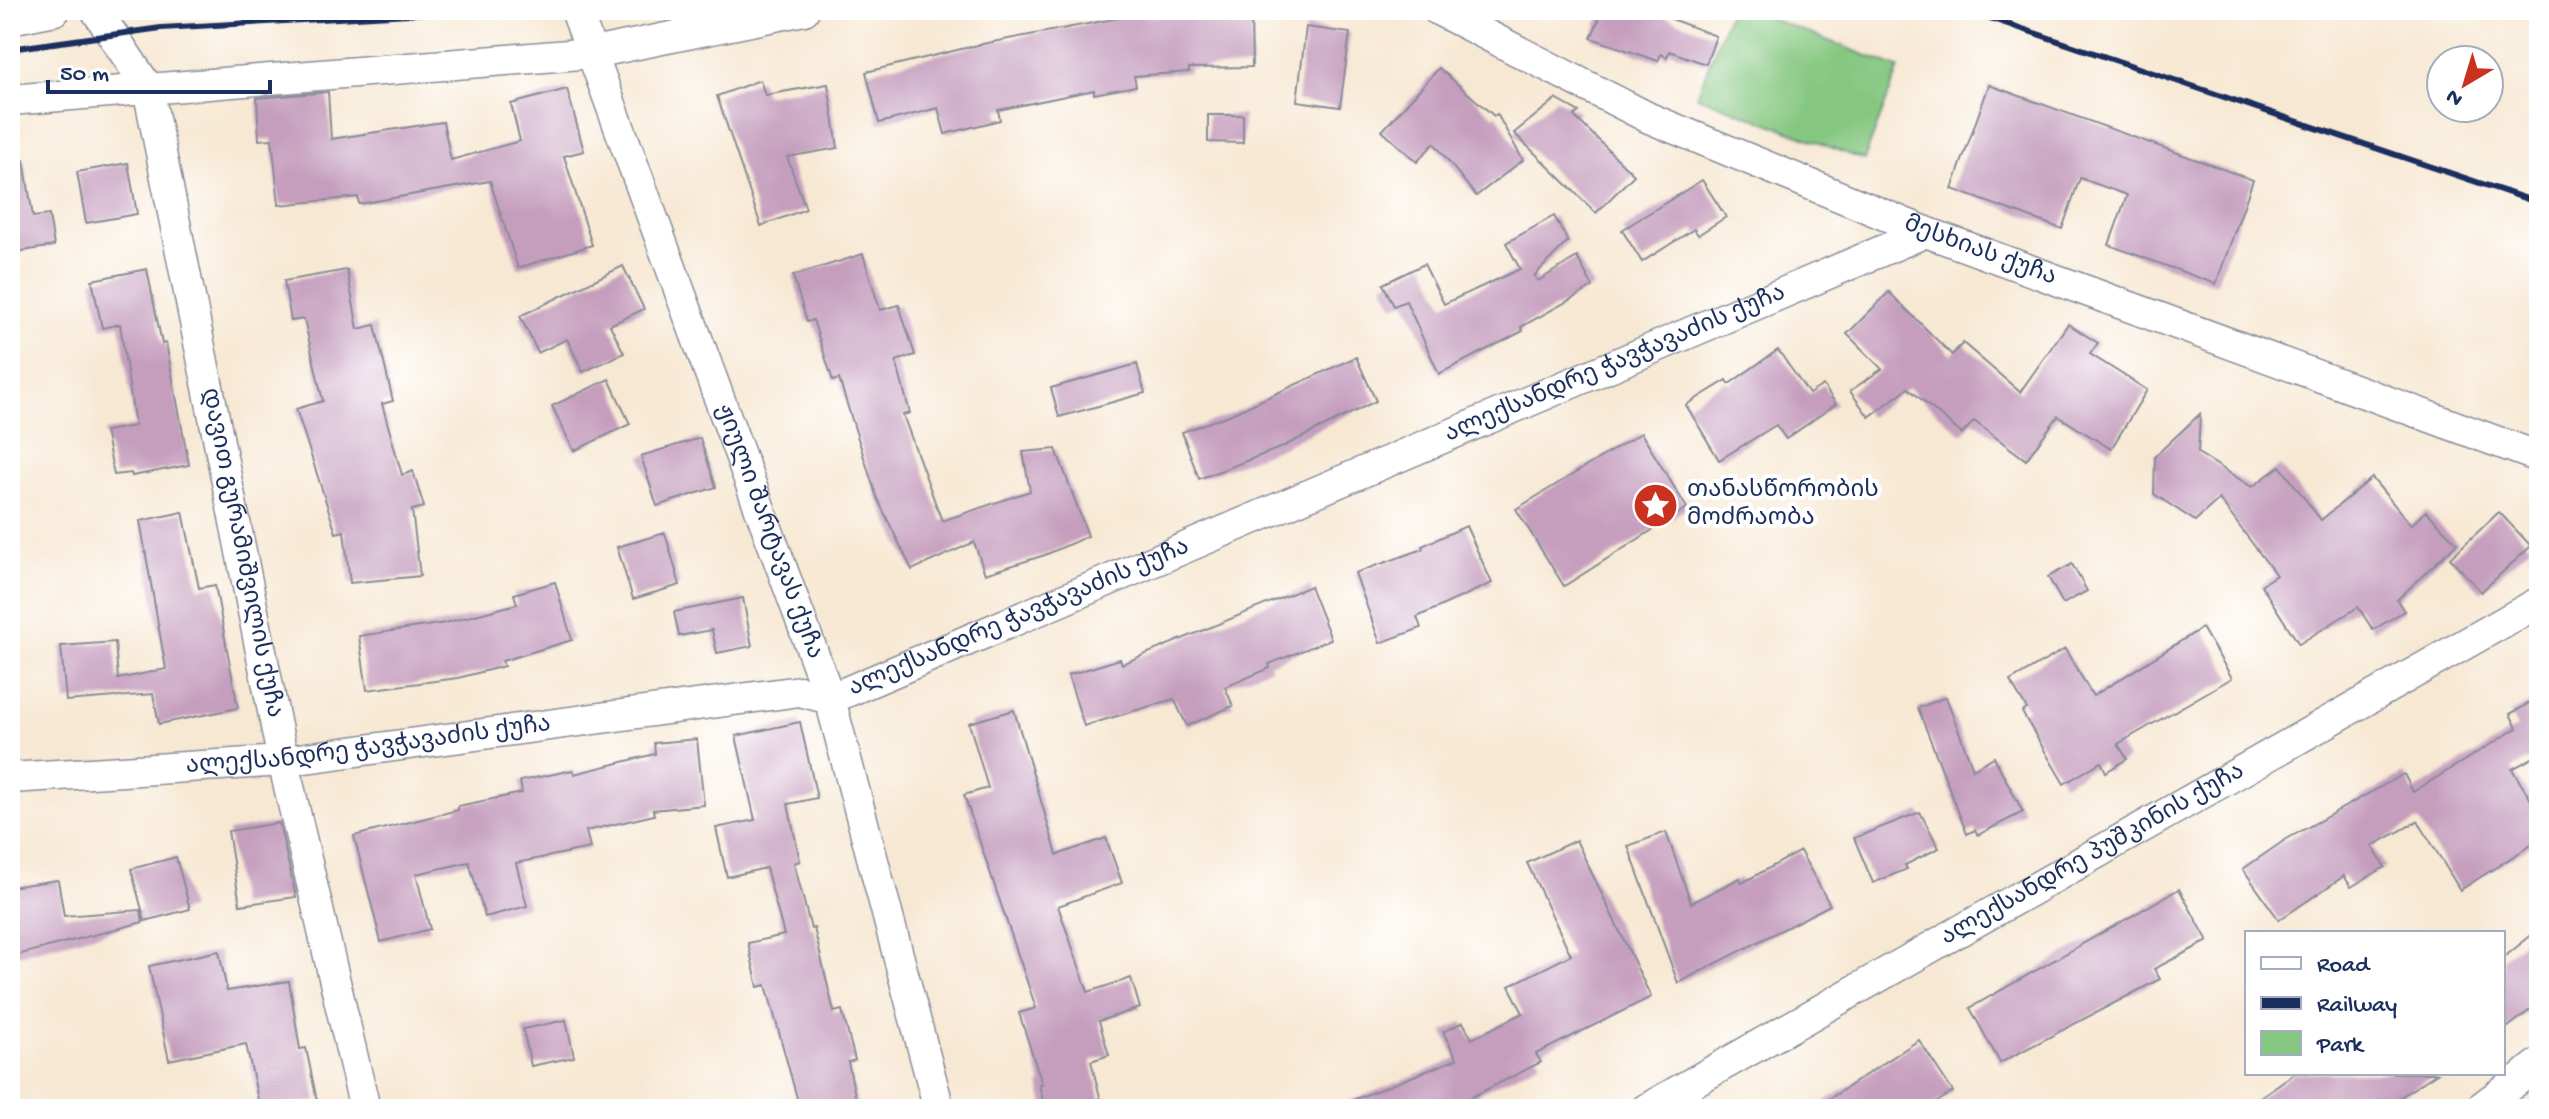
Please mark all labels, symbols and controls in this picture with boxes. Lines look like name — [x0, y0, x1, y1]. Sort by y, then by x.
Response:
scale bar — [48, 44, 270, 94]
north arrow — [2425, 44, 2505, 124]
text: 50 m — [60, 61, 109, 90]
text: N — [2441, 82, 2469, 111]
street label: მესხიას ქუჩა — [1899, 210, 2060, 293]
street label: ალექსანდრე ჭავჭავაძის ქუჩა — [1441, 279, 1790, 450]
street label: დავით გურამიშვილის ქუჩა — [194, 386, 288, 720]
street label: ჟიული შარტავას ქუჩა — [708, 400, 829, 663]
place label: თანასწორობის მოძრაობა — [1687, 477, 1879, 534]
place icon: თანასწორობის მოძრაობა — [1632, 481, 1680, 529]
street label: ალექსანდრე ჭავჭავაძის ქუჩა — [845, 533, 1194, 704]
street label: ალექსანდრე ჭავჭავაძის ქუჩა — [185, 710, 553, 782]
street label: ალექსანდრე პუშკინის ქუჩა — [1936, 758, 2250, 953]
legend — [2245, 931, 2505, 1075]
text: Road — [2317, 952, 2371, 981]
text: Railway — [2317, 992, 2397, 1021]
text: Park — [2316, 1032, 2365, 1061]

